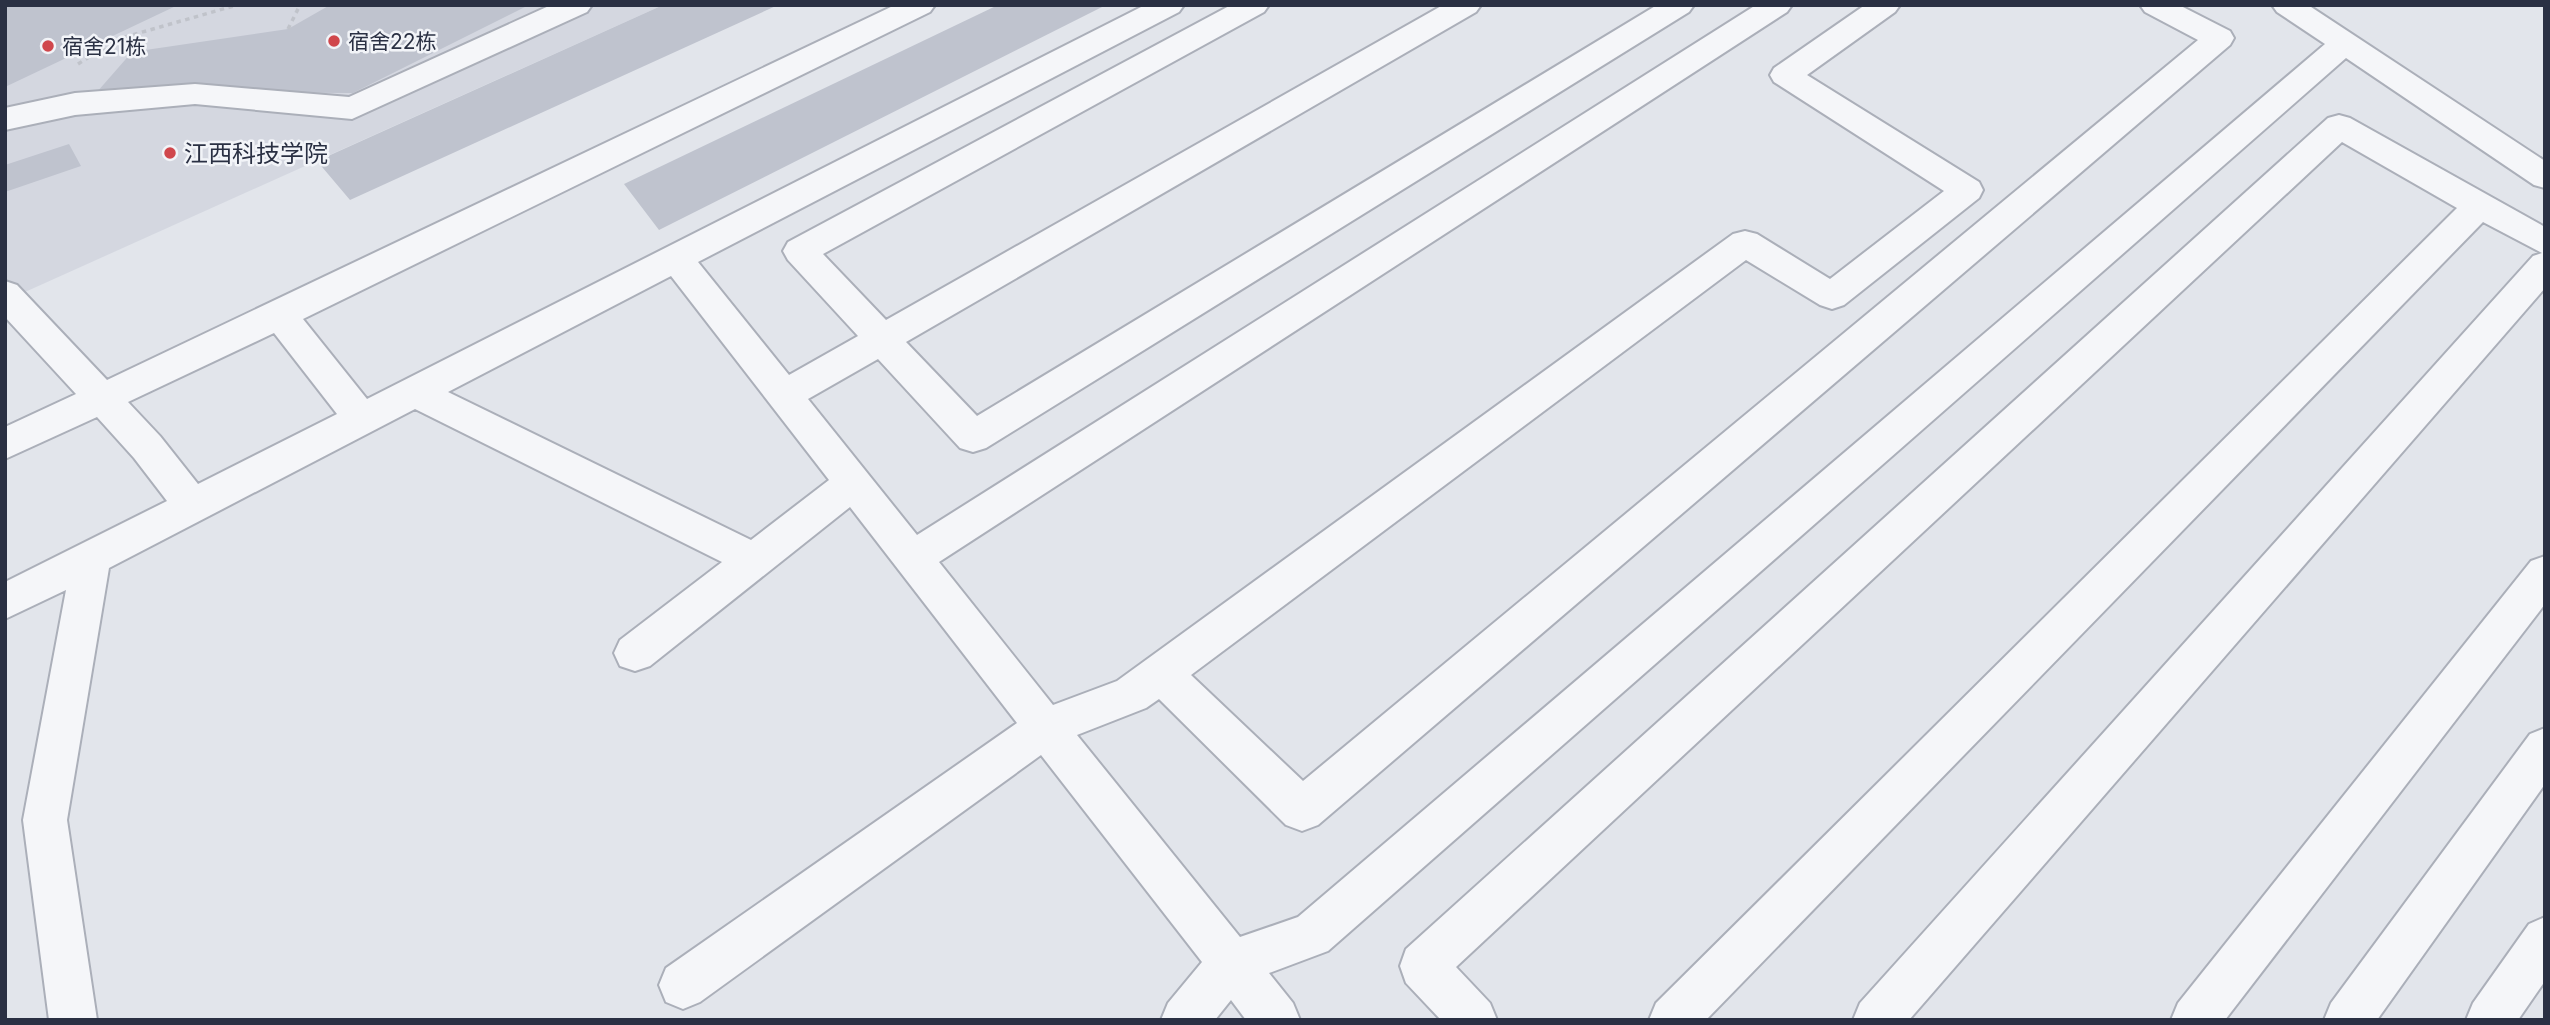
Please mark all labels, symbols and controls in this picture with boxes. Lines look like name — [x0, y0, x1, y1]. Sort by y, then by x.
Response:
place label: 宿舍22栋 — [348, 29, 437, 54]
marker: 宿舍22栋 — [326, 33, 342, 49]
place label: 宿舍21栋 — [62, 34, 146, 59]
marker: 宿舍21栋 — [40, 38, 56, 54]
place label: 江西科技学院 — [184, 139, 328, 168]
marker: 江西科技学院 — [162, 145, 178, 161]

